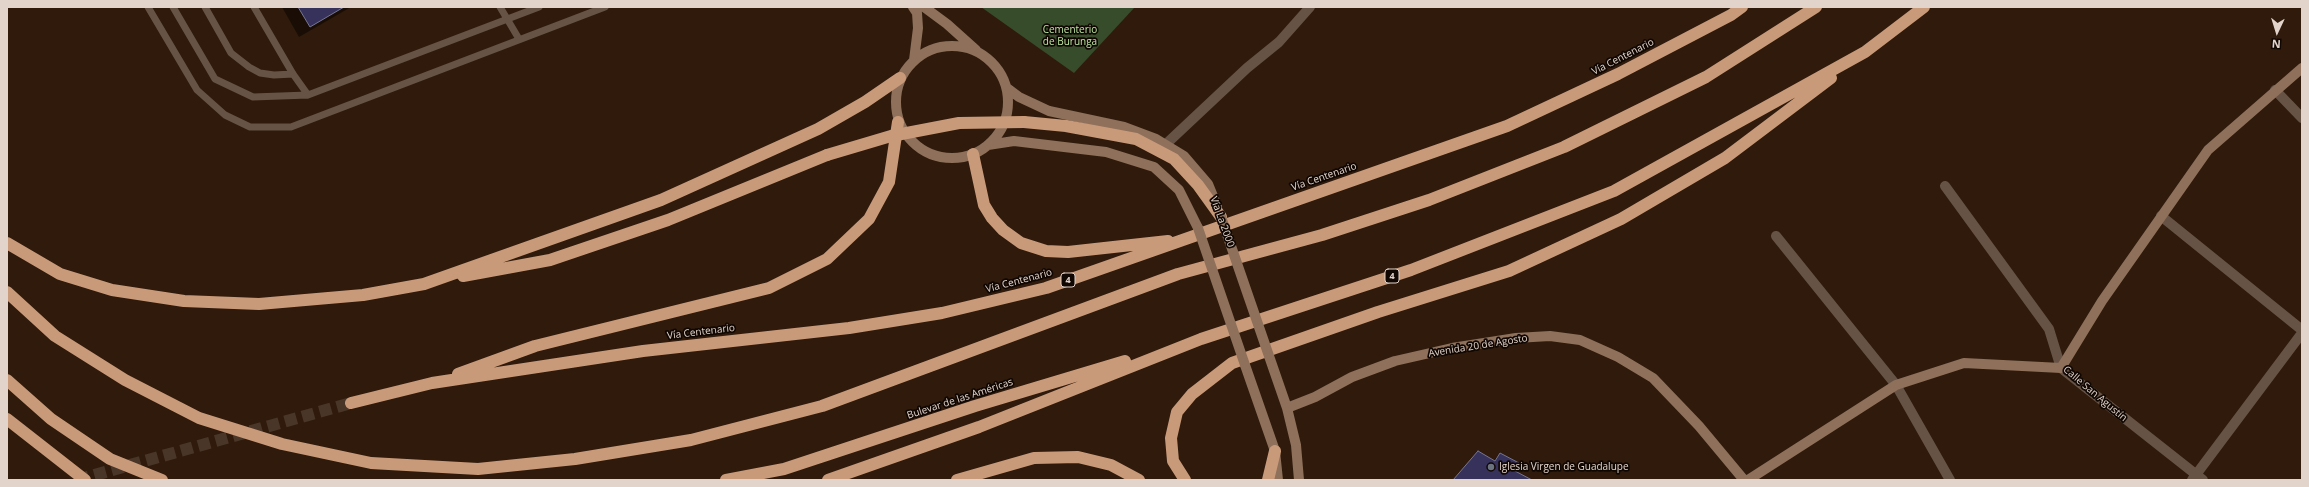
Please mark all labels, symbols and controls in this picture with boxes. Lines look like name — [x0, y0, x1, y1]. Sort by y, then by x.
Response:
north arrow — [2257, 12, 2297, 52]
park label: Cementerio de Burunga — [1043, 24, 1097, 48]
street label: Vía Centenario — [1590, 36, 1656, 78]
text: N — [2271, 37, 2281, 52]
street label: Vía Centenario — [1290, 160, 1358, 194]
street label: Vía La 2000 — [1207, 195, 1237, 249]
street label: Vía Centenario — [985, 266, 1053, 296]
road number: 4 — [1385, 269, 1399, 283]
road number: 4 — [1061, 273, 1075, 287]
street label: Vía Centenario — [666, 322, 736, 342]
street label: Avenida 20 de Agosto — [1428, 332, 1528, 360]
street label: Calle San Agustín — [2061, 364, 2129, 424]
street label: Bulevar de las Américas — [906, 376, 1014, 422]
place label: Iglesia Virgen de Guadalupe — [1499, 461, 1629, 473]
marker: Iglesia Virgen de Guadalupe — [1486, 462, 1496, 472]

